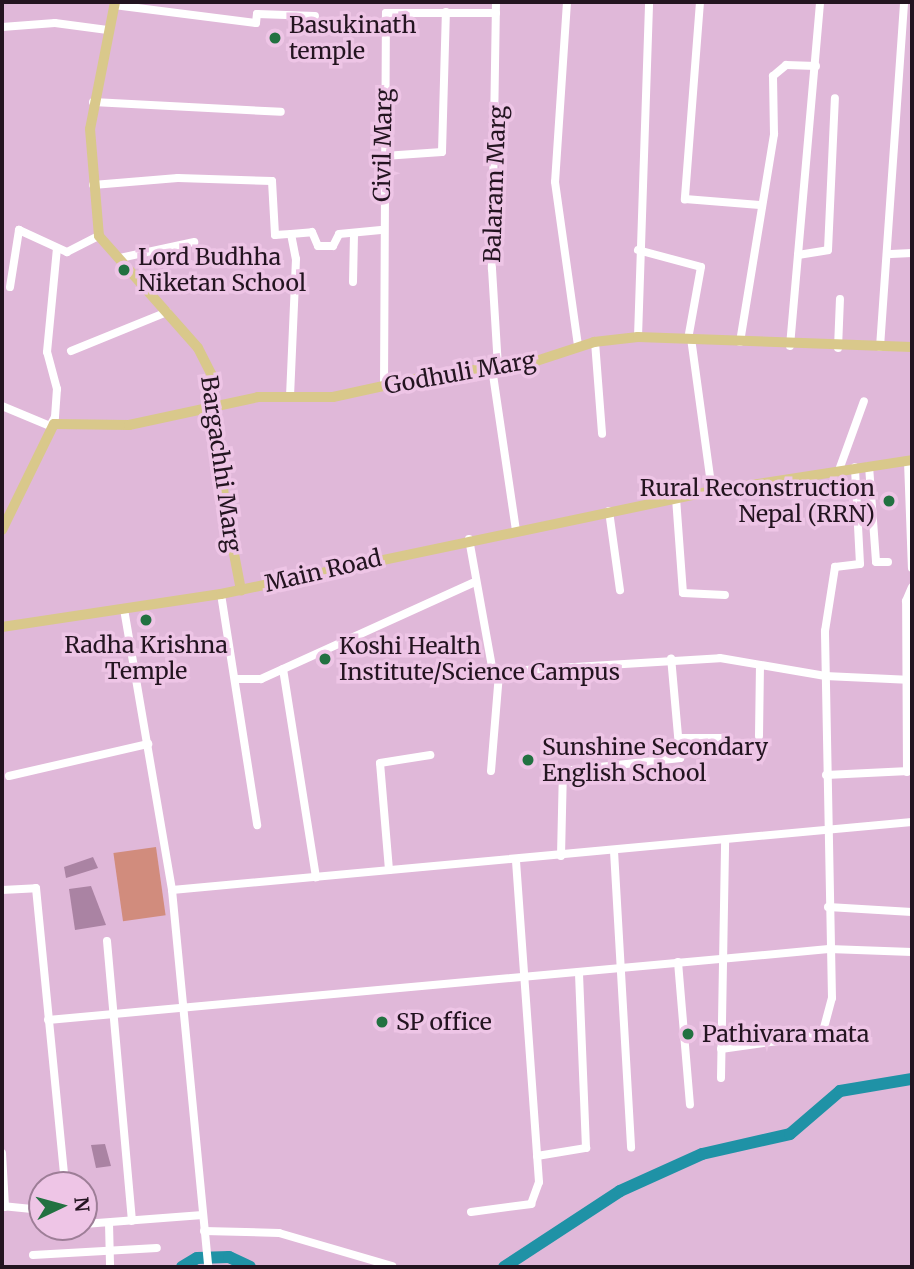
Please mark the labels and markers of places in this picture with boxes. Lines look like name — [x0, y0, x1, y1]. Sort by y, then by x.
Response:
place label: Basukinath temple — [289, 11, 416, 65]
marker: Basukinath temple — [267, 30, 283, 46]
place label: Lord Budhha Niketan School — [138, 243, 306, 297]
marker: Lord Budhha Niketan School — [116, 262, 132, 278]
place label: Rural Reconstruction Nepal (RRN) — [640, 474, 875, 528]
marker: Rural Reconstruction Nepal (RRN) — [881, 493, 897, 509]
marker: Radha Krishna Temple — [138, 612, 154, 628]
place label: Radha Krishna Temple — [64, 631, 228, 685]
place label: Koshi Health Institute/Science Campus — [339, 632, 620, 686]
marker: Koshi Health Institute/Science Campus — [317, 651, 333, 667]
place label: Sunshine Secondary English School — [542, 733, 768, 787]
marker: Sunshine Secondary English School — [520, 752, 536, 768]
place label: SP office — [396, 1008, 492, 1036]
marker: SP office — [374, 1014, 390, 1030]
place label: Pathivara mata — [702, 1020, 869, 1048]
marker: Pathivara mata — [680, 1026, 696, 1042]

